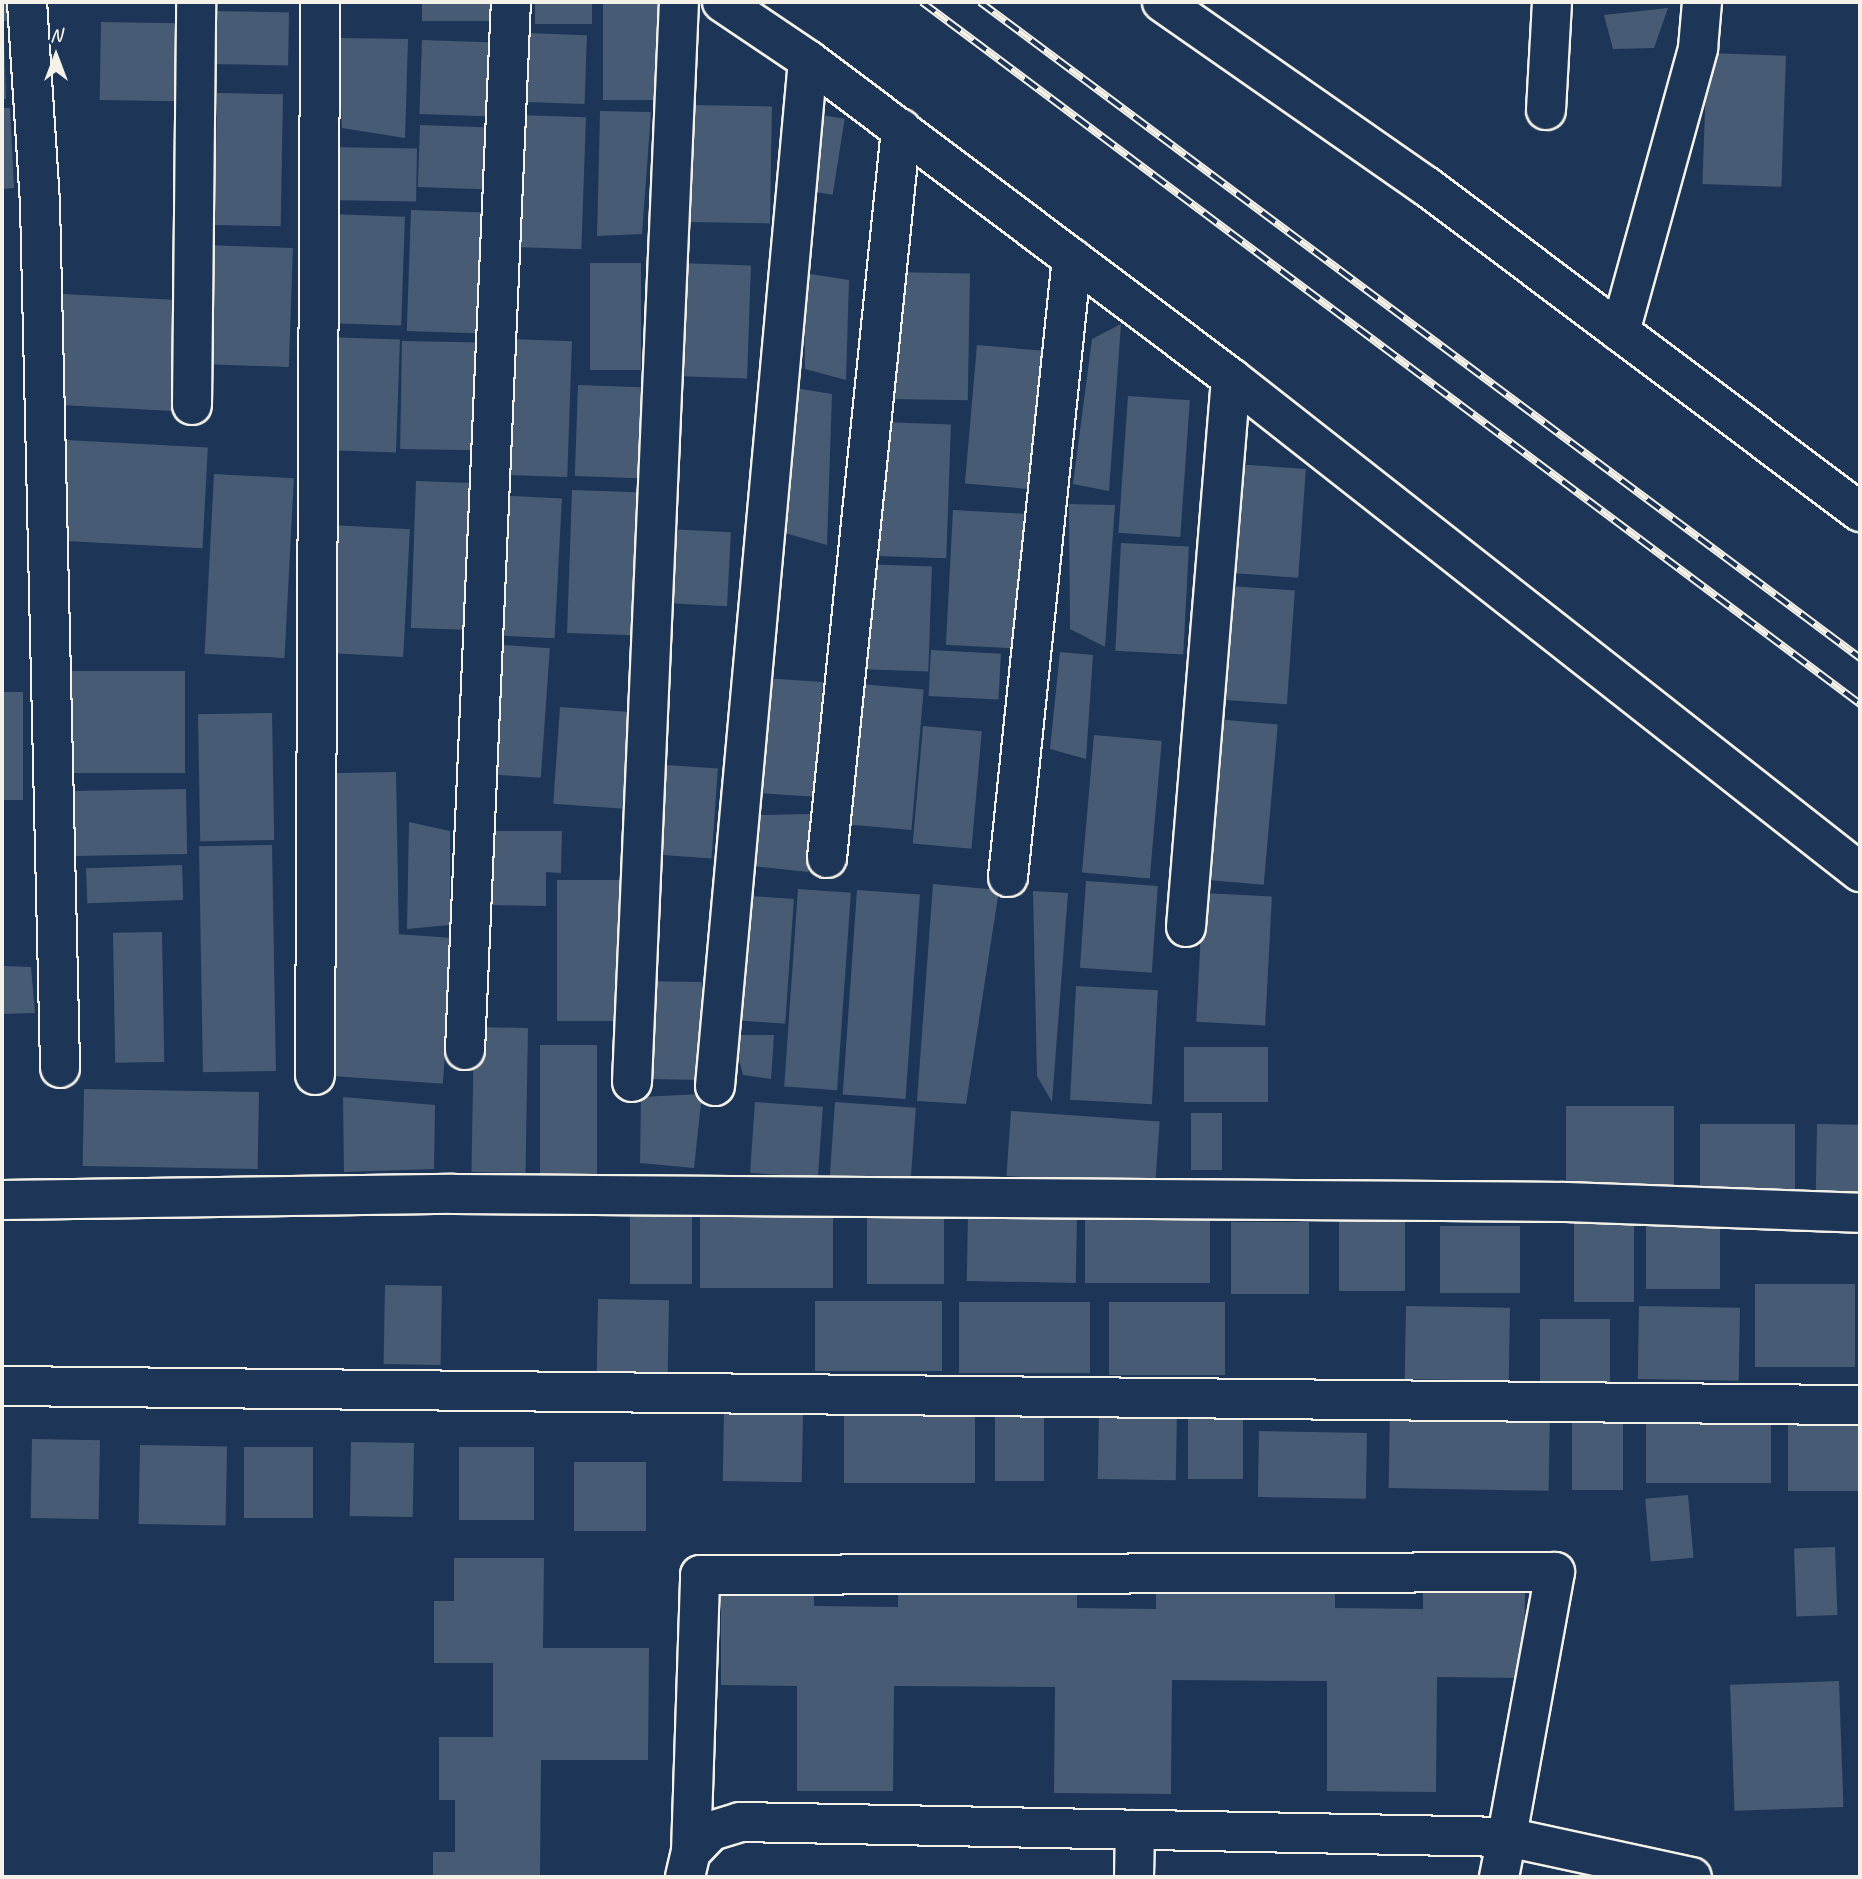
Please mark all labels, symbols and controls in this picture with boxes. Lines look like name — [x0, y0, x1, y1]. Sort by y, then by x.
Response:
north arrow — [21, 21, 91, 91]
text: N — [50, 23, 62, 47]

